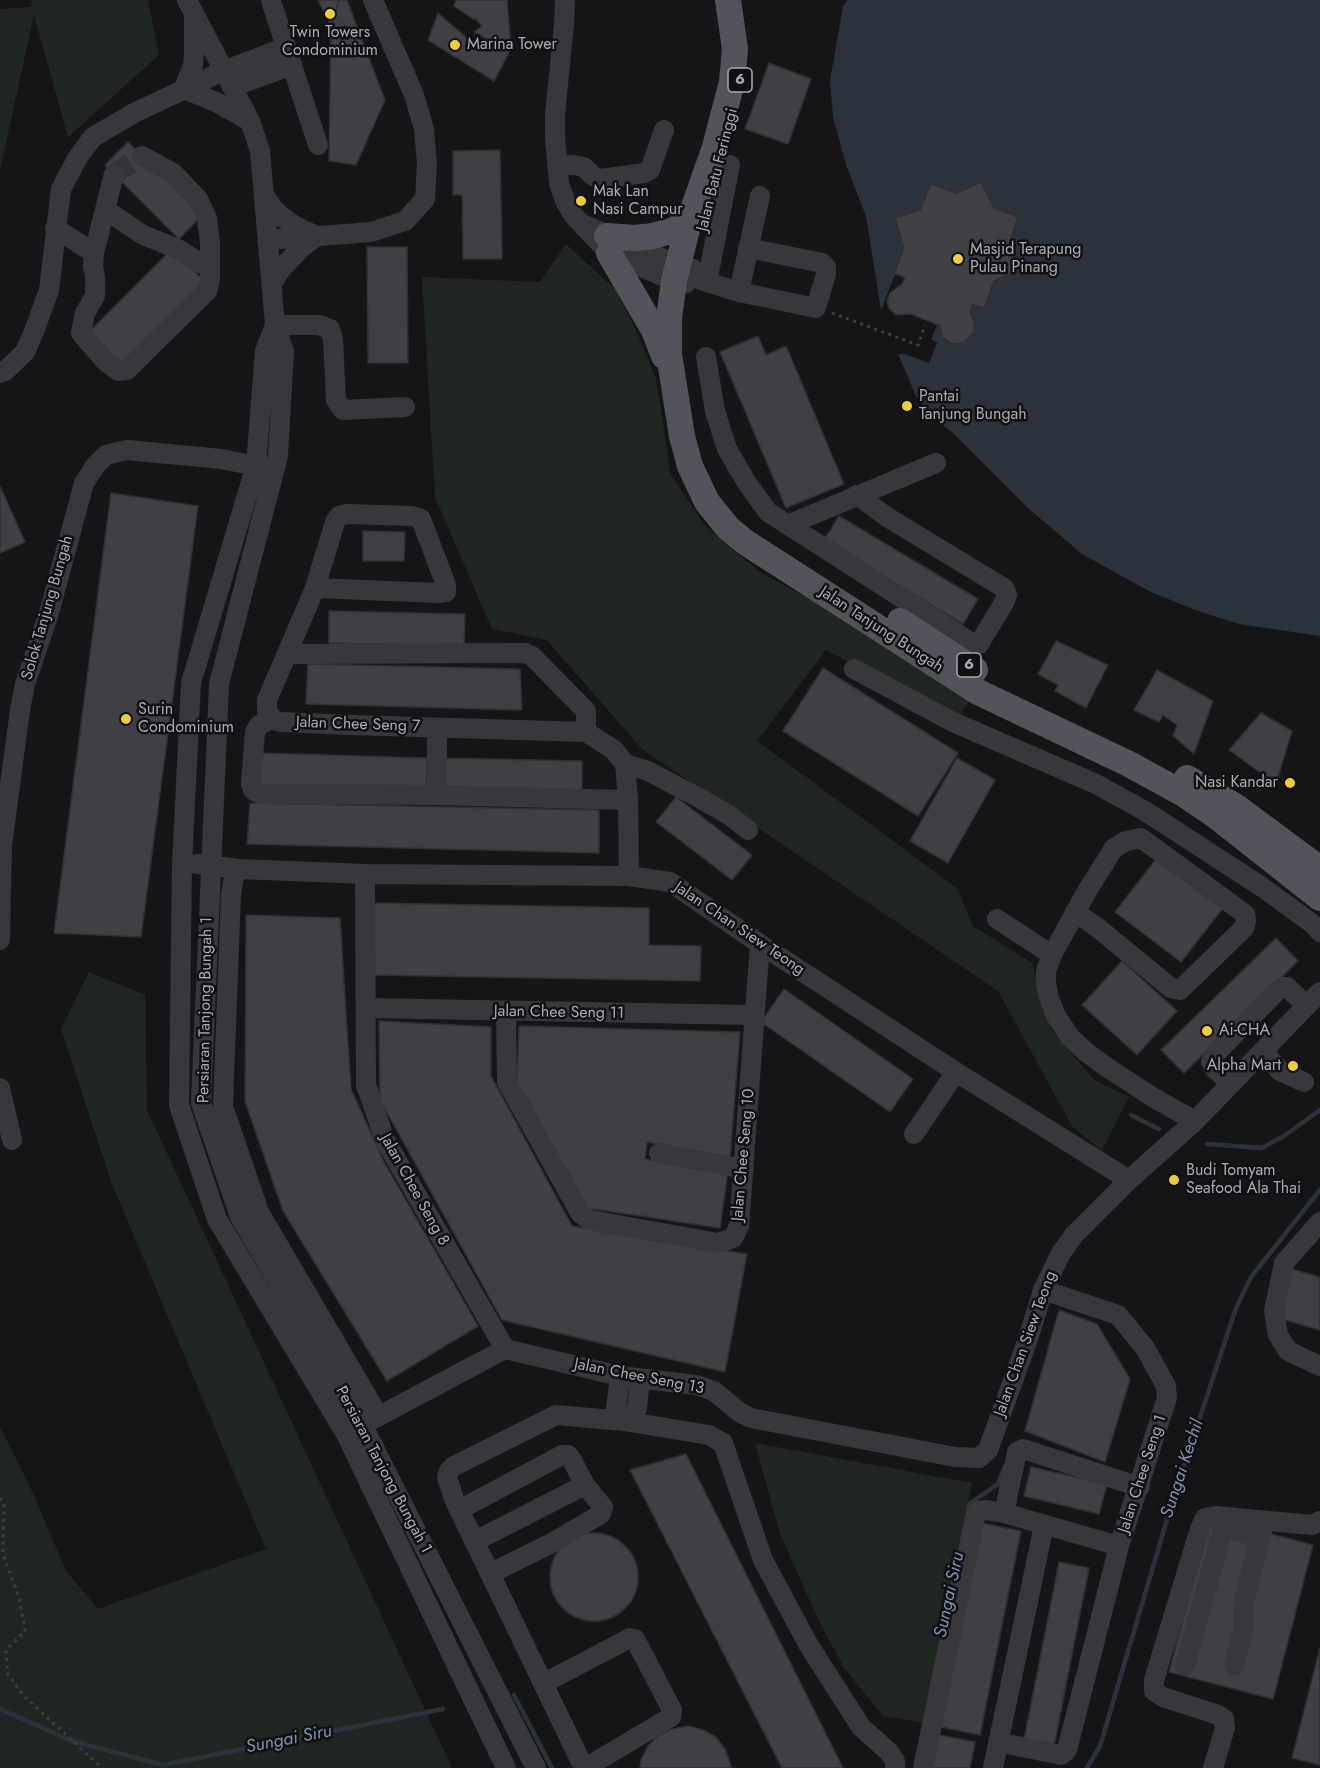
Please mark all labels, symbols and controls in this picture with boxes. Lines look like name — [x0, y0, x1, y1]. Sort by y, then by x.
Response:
marker: Twin Towers Condominium — [323, 7, 337, 21]
place label: Twin Towers Condominium — [282, 23, 378, 61]
place label: Marina Tower — [467, 35, 557, 55]
marker: Marina Tower — [448, 38, 462, 52]
road number: 6 — [728, 68, 752, 92]
street label: Jalan Batu Feringgi — [693, 107, 743, 233]
place label: Mak Lan Nasi Campur — [593, 182, 683, 220]
marker: Mak Lan Nasi Campur — [574, 194, 588, 208]
place label: Masjid Terapung Pulau Pinang — [970, 240, 1081, 278]
marker: Masjid Terapung Pulau Pinang — [951, 252, 965, 266]
place label: Pantai Tanjung Bungah — [919, 387, 1027, 425]
marker: Pantai Tanjung Bungah — [900, 399, 914, 413]
street label: Solok Tanjung Bungah — [18, 534, 78, 682]
street label: Jalan Tanjung Bungah — [816, 583, 946, 677]
road number: 6 — [957, 653, 981, 677]
place label: Surin Condominium — [138, 700, 234, 738]
marker: Surin Condominium — [119, 712, 133, 726]
street label: Jalan Chee Seng 7 — [295, 713, 421, 737]
place label: Nasi Kandar — [1195, 773, 1278, 793]
marker: Nasi Kandar — [1283, 776, 1297, 790]
street label: Jalan Chan Siew Teong — [670, 878, 808, 980]
street label: Persiaran Tanjong Bungah 1 — [195, 917, 217, 1103]
street label: Jalan Chee Seng 11 — [494, 1002, 624, 1024]
place label: Ai-CHA — [1219, 1021, 1270, 1041]
marker: Ai-CHA — [1200, 1024, 1214, 1038]
place label: Alpha Mart — [1207, 1056, 1281, 1076]
marker: Alpha Mart — [1286, 1059, 1300, 1073]
street label: Jalan Chee Seng 10 — [729, 1088, 759, 1222]
street label: Jalan Chee Seng 8 — [375, 1131, 453, 1249]
place label: Budi Tomyam Seafood Ala Thai — [1186, 1161, 1301, 1199]
marker: Budi Tomyam Seafood Ala Thai — [1167, 1173, 1181, 1187]
street label: Jalan Chan Siew Teong — [991, 1269, 1061, 1419]
street label: Jalan Chee Seng 13 — [572, 1355, 706, 1399]
street label: Persiaran Tanjong Bungah 1 — [331, 1383, 435, 1557]
street label: Jalan Chee Seng 1 — [1115, 1412, 1171, 1536]
water label: Sungai Kechil — [1157, 1417, 1209, 1521]
water label: Sungai Siru — [930, 1550, 970, 1640]
water label: Sungai Siru — [244, 1721, 334, 1759]

